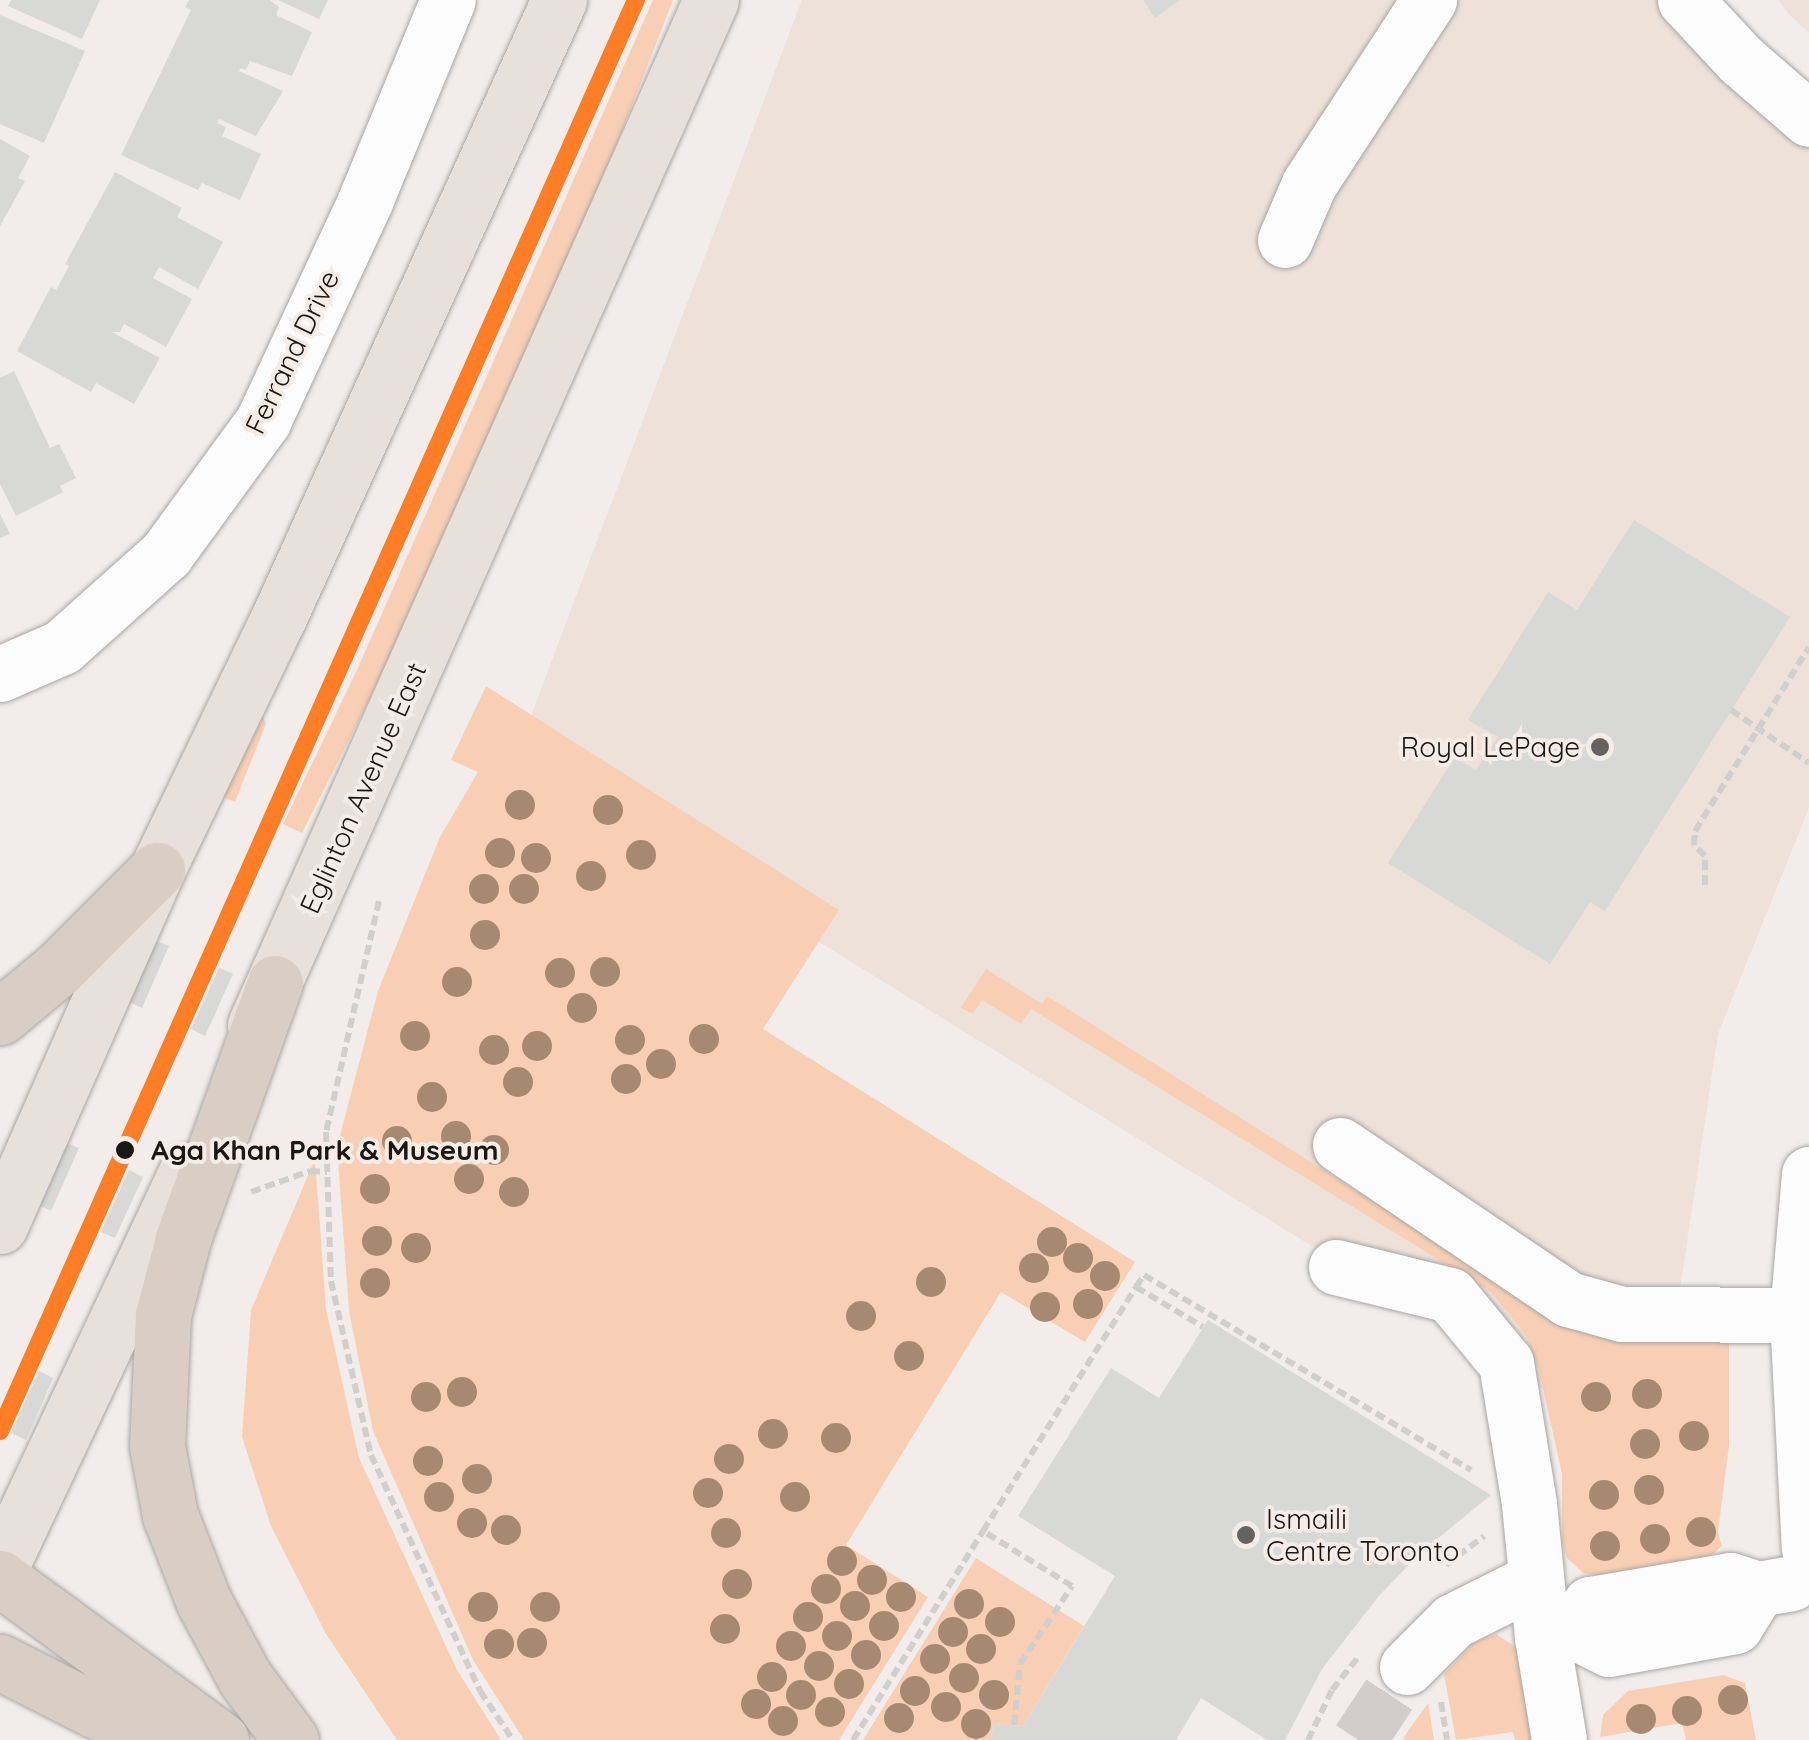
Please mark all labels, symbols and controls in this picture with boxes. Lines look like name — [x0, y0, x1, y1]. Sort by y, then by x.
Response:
street label: Ferrand Drive — [238, 265, 346, 439]
street label: Eglinton Avenue East — [293, 658, 433, 918]
place label: Royal LePage — [1401, 730, 1580, 764]
marker: Royal LePage — [1589, 736, 1611, 758]
marker: Aga Khan Park & Museum — [108, 1133, 142, 1167]
place label: Aga Khan Park & Museum — [151, 1133, 498, 1167]
place label: Ismaili Centre Toronto — [1266, 1502, 1459, 1568]
marker: Ismaili Centre Toronto — [1235, 1524, 1257, 1546]

